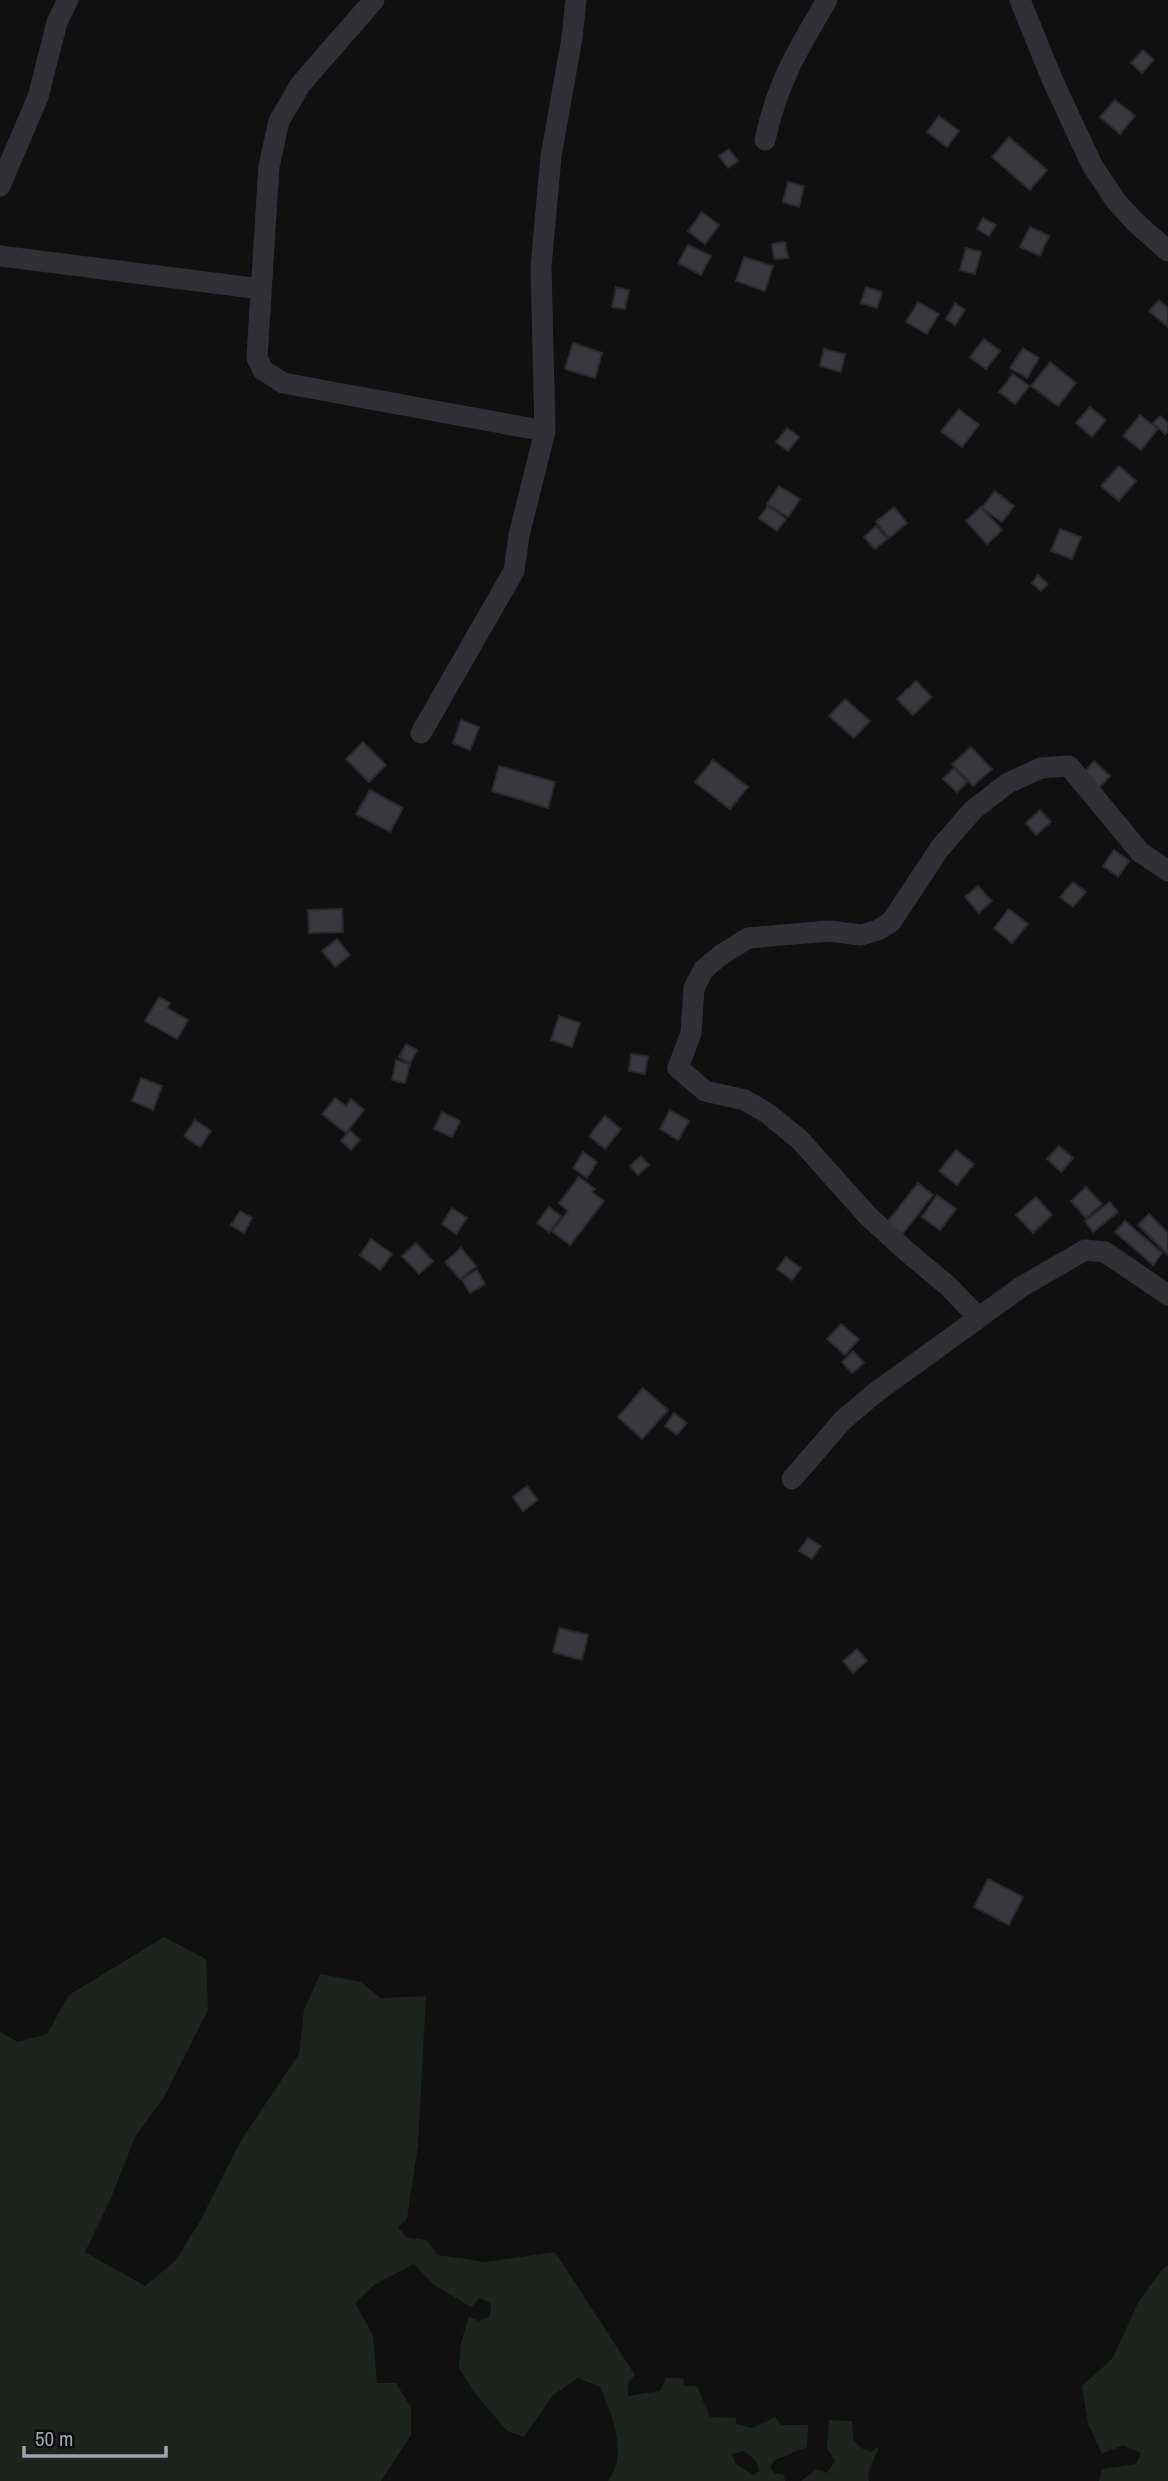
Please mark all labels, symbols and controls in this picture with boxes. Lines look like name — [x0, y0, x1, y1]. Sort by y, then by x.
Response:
scale bar — [24, 2414, 166, 2458]
text: 50 m — [35, 2424, 73, 2453]

